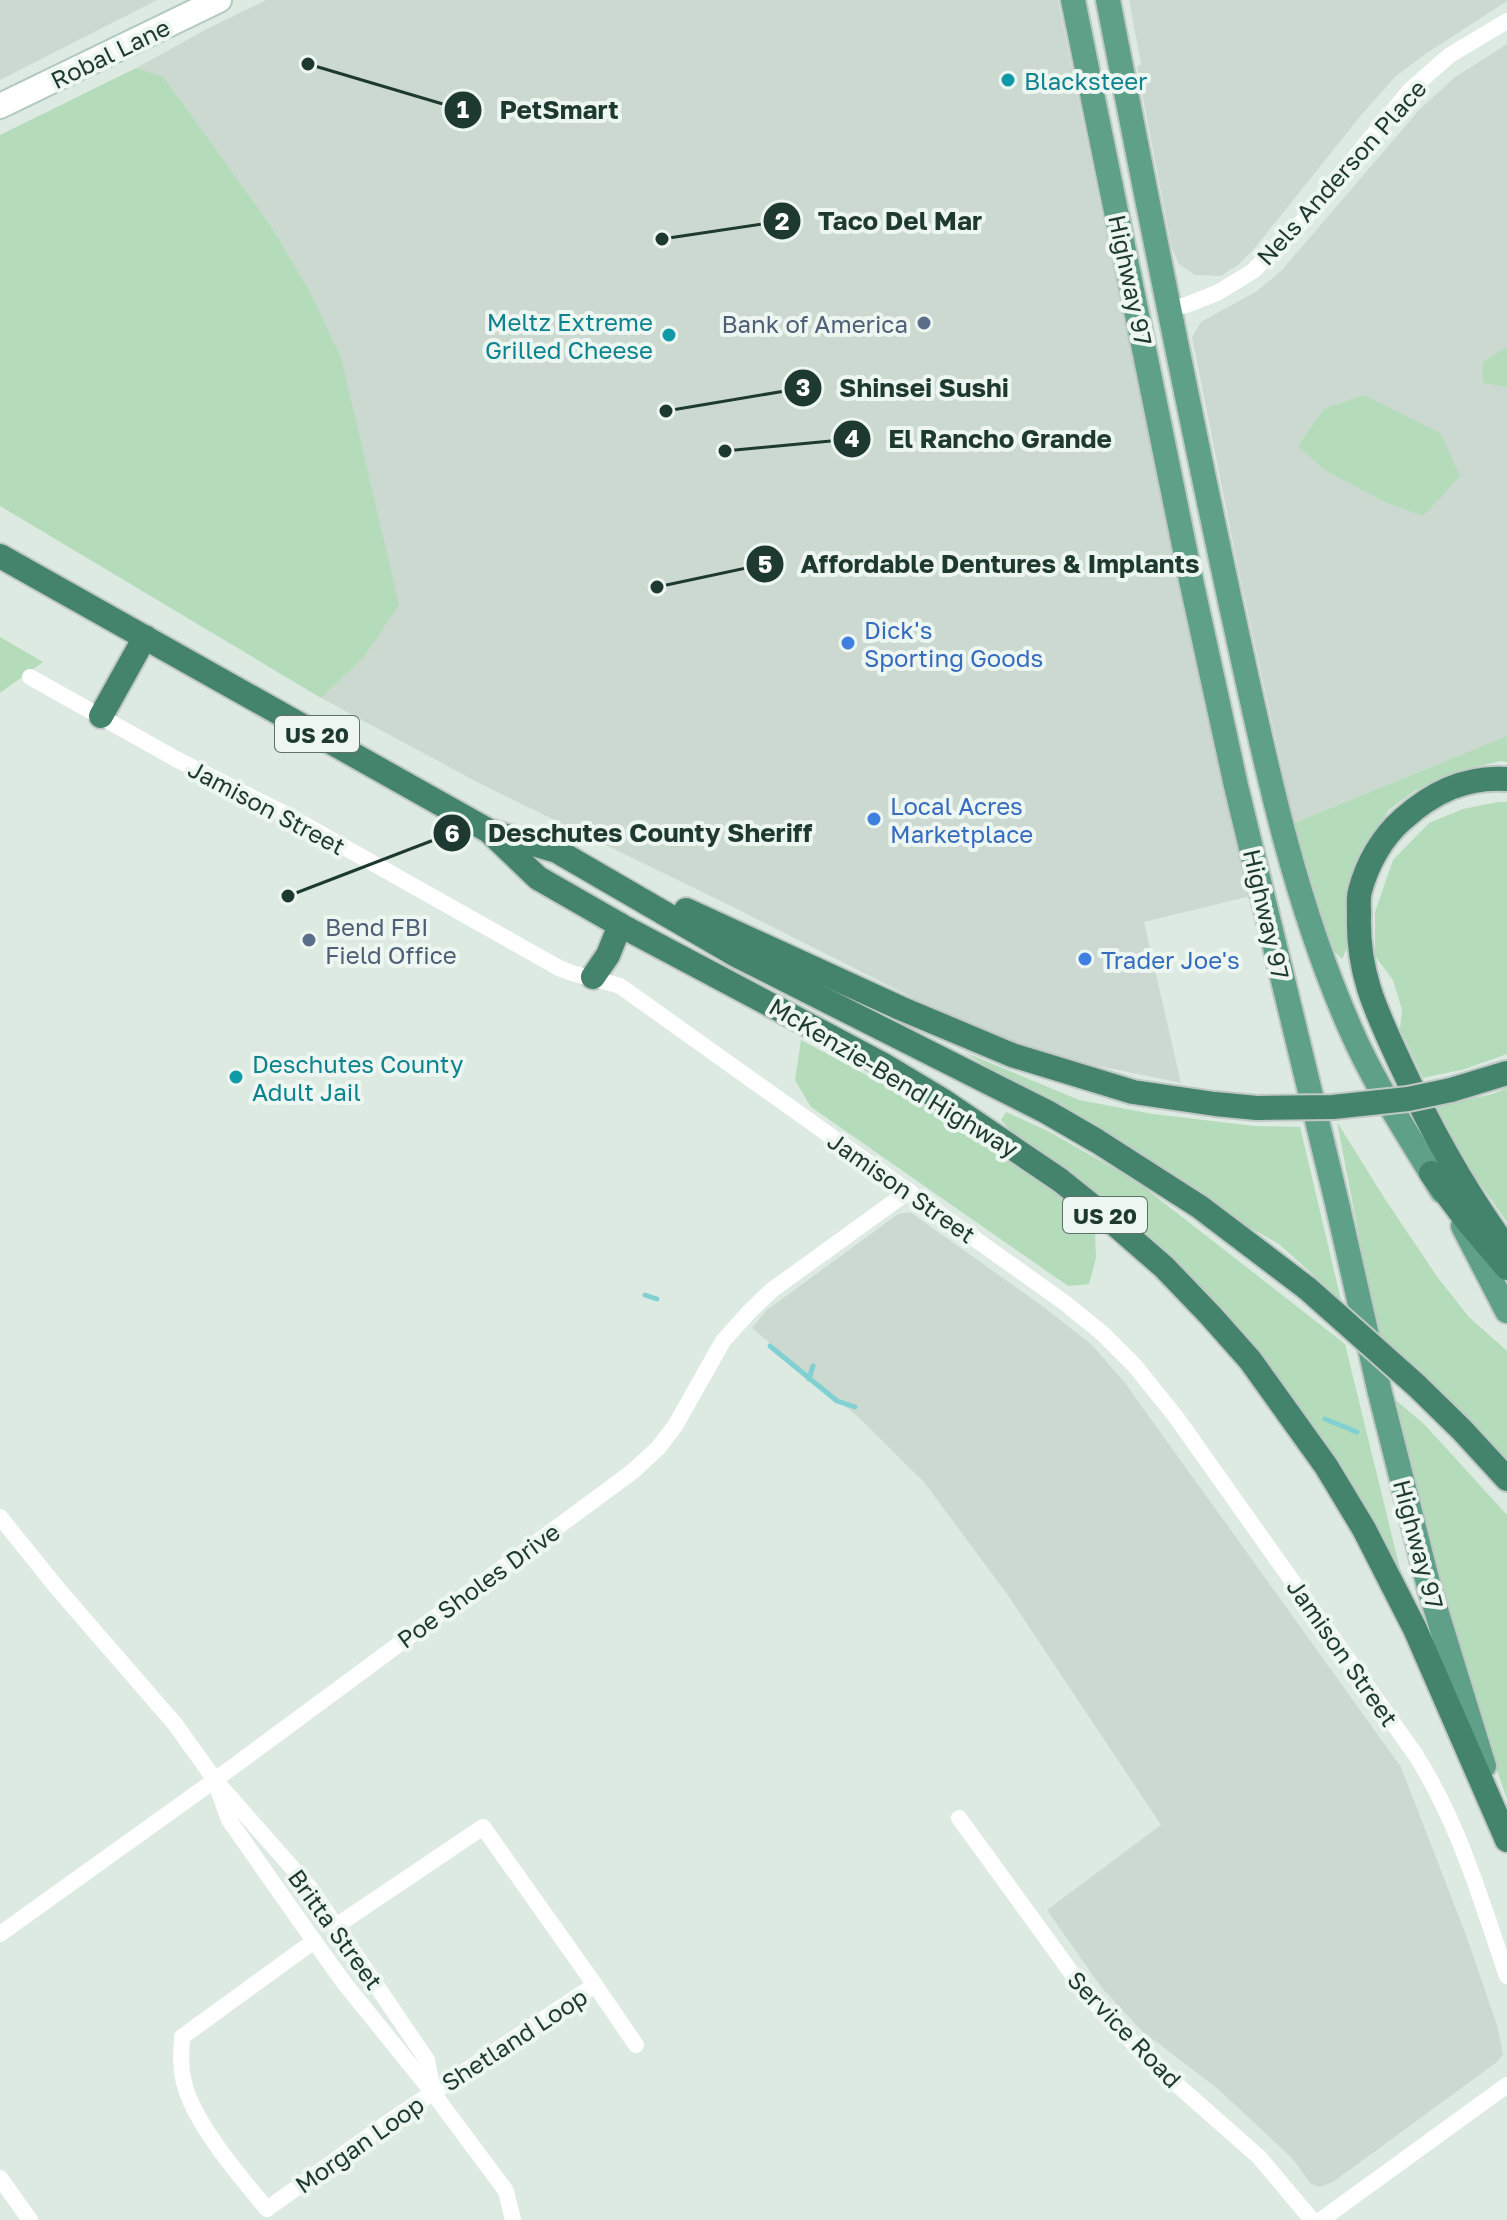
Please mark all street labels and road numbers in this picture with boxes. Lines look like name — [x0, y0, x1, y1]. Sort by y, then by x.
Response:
street label: Robal Lane — [46, 12, 174, 94]
street label: Nels Anderson Place — [1250, 73, 1432, 271]
street label: Highway 97 — [1103, 212, 1159, 348]
road number: US 20 — [275, 716, 359, 752]
street label: Jamison Street — [184, 753, 350, 861]
street label: Highway 97 — [1238, 846, 1296, 982]
street label: McKenzie-Bend Highway — [764, 991, 1024, 1163]
street label: Jamison Street — [823, 1125, 981, 1249]
road number: US 20 — [1063, 1197, 1147, 1233]
street label: Highway 97 — [1388, 1476, 1450, 1612]
street label: Poe Sholes Drive — [391, 1516, 565, 1654]
street label: Jamison Street — [1281, 1573, 1405, 1731]
street label: Britta Street — [283, 1863, 389, 1995]
street label: Service Road — [1062, 1965, 1188, 2093]
street label: Shetland Loop — [436, 1981, 592, 2097]
street label: Morgan Loop — [289, 2089, 429, 2199]

